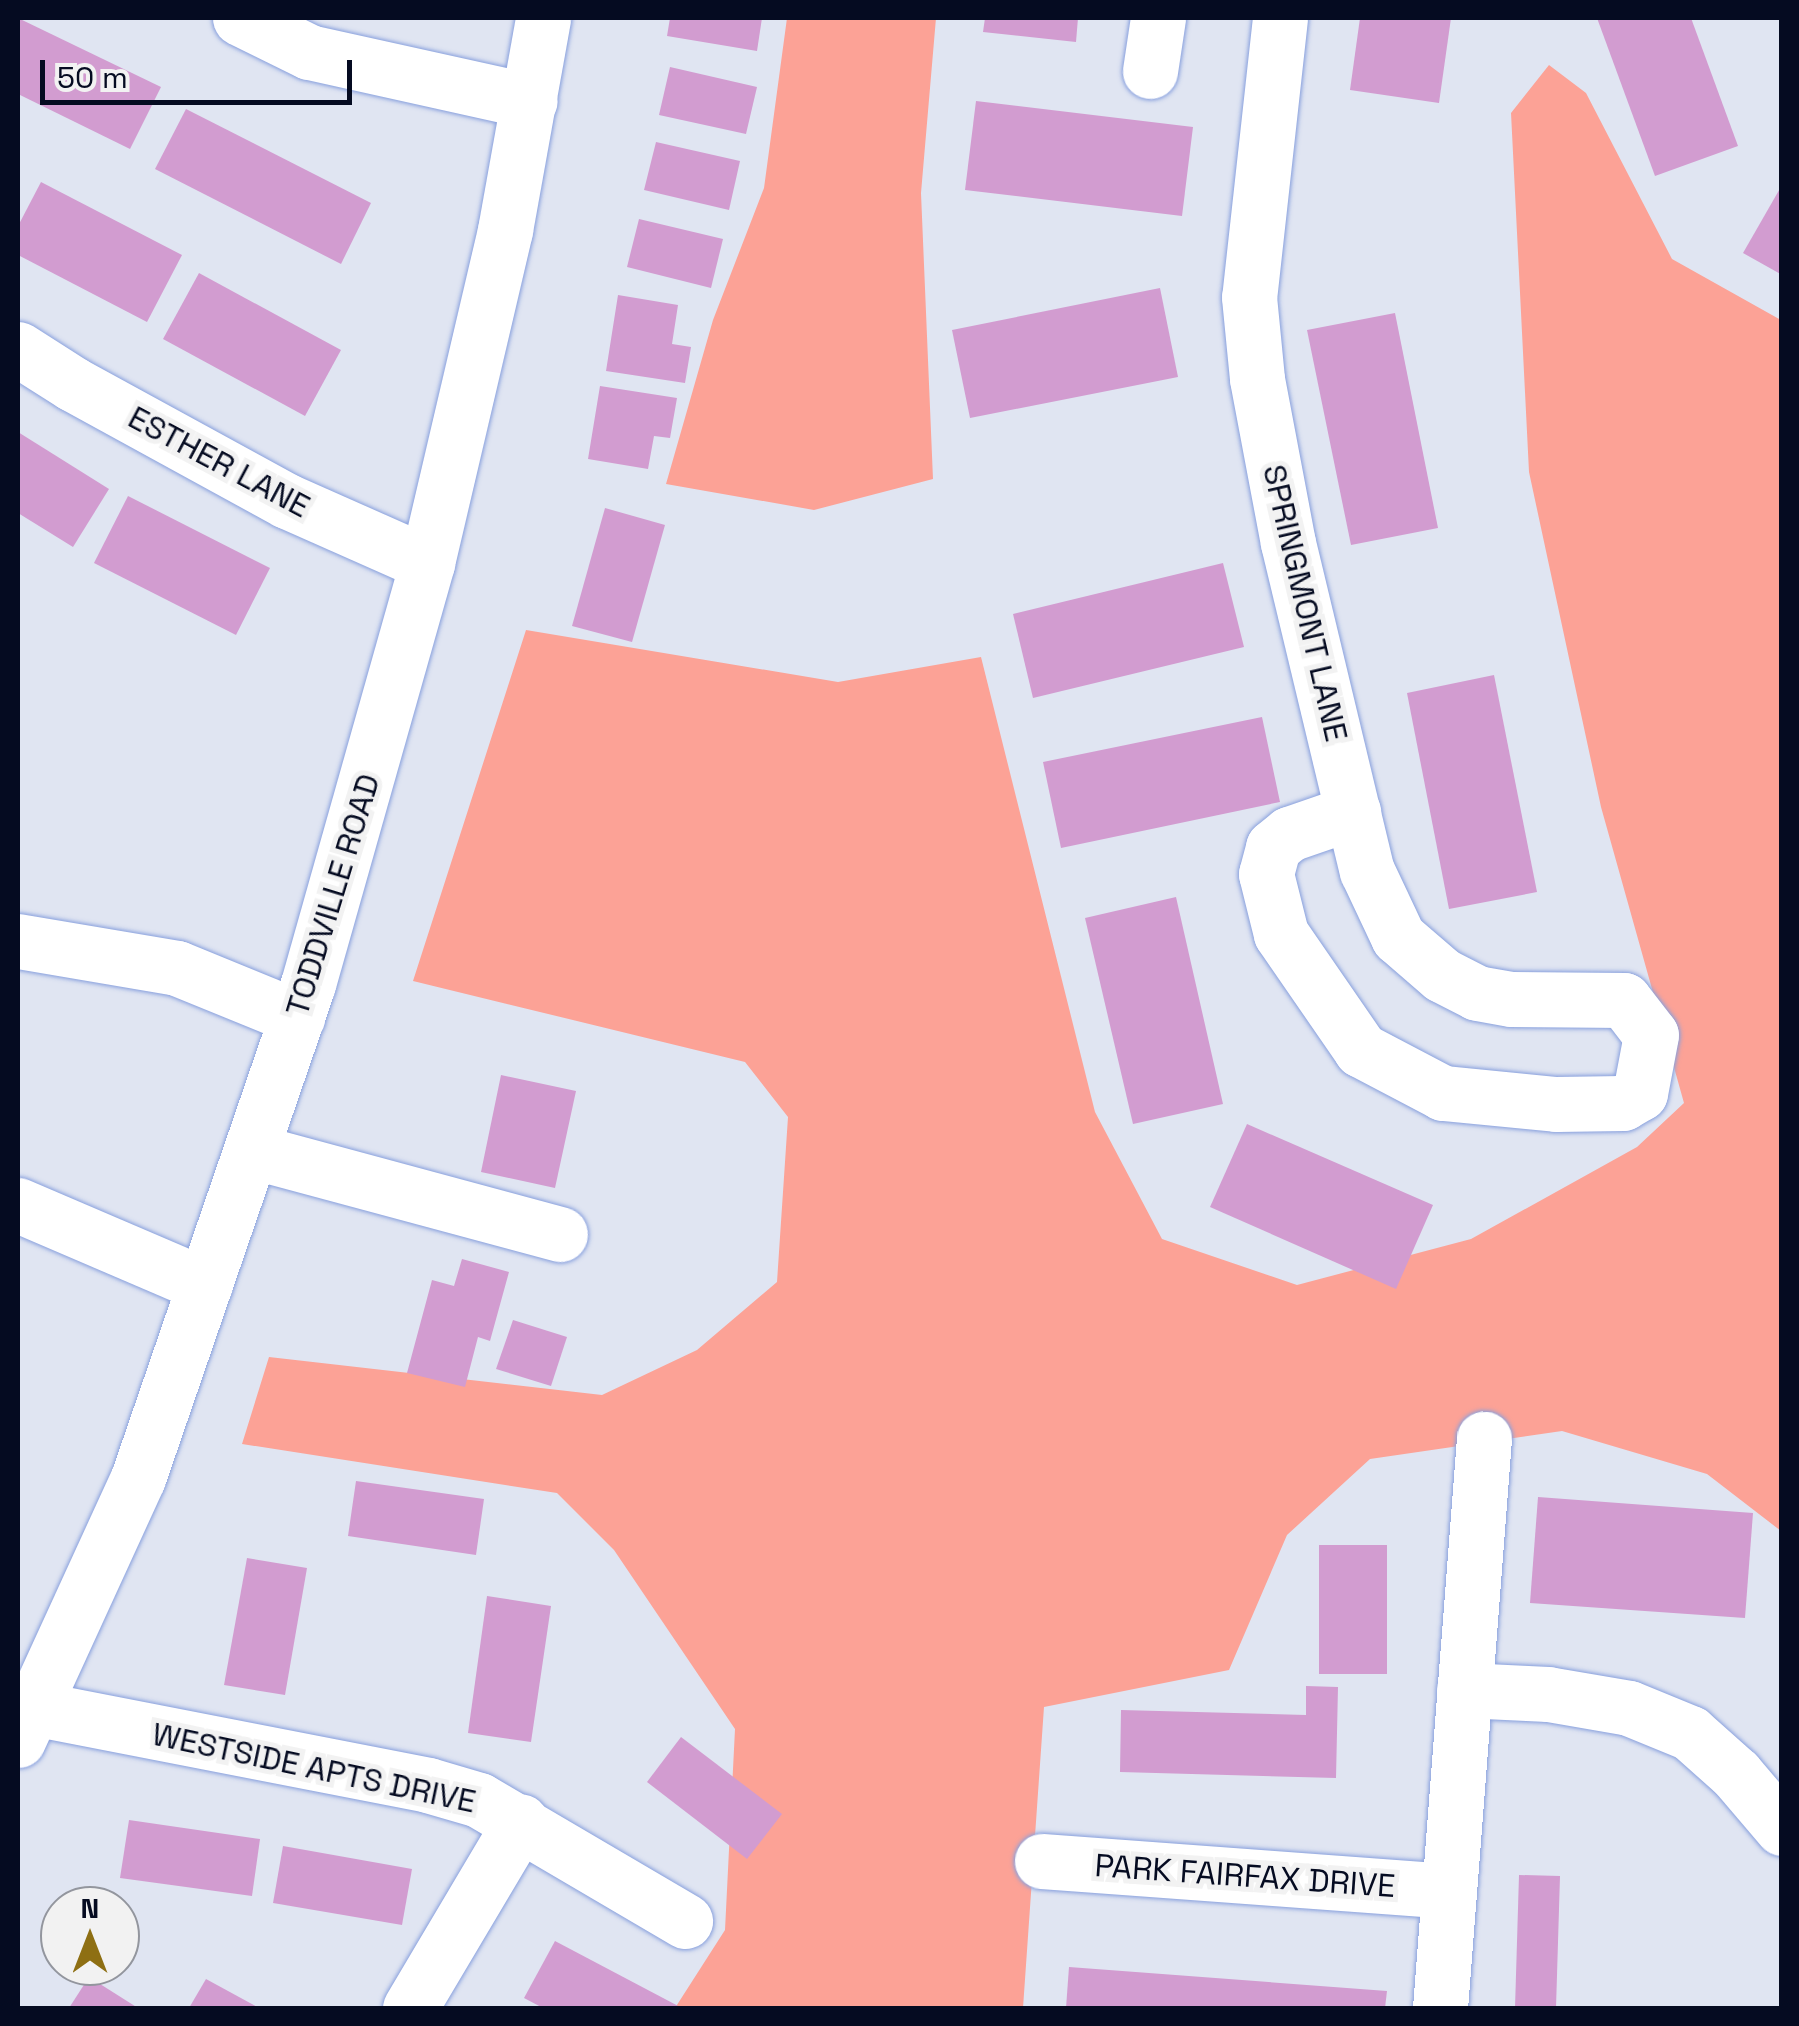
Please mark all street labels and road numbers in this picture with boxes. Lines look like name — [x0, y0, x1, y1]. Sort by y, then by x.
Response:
street label: ESTHER LANE — [122, 398, 316, 526]
street label: SPRINGMONT LANE — [1254, 461, 1356, 745]
street label: TODDVILLE ROAD — [278, 769, 388, 1021]
street label: WESTSIDE APTS DRIVE — [149, 1715, 479, 1821]
street label: PARK FAIRFAX DRIVE — [1093, 1846, 1397, 1906]

